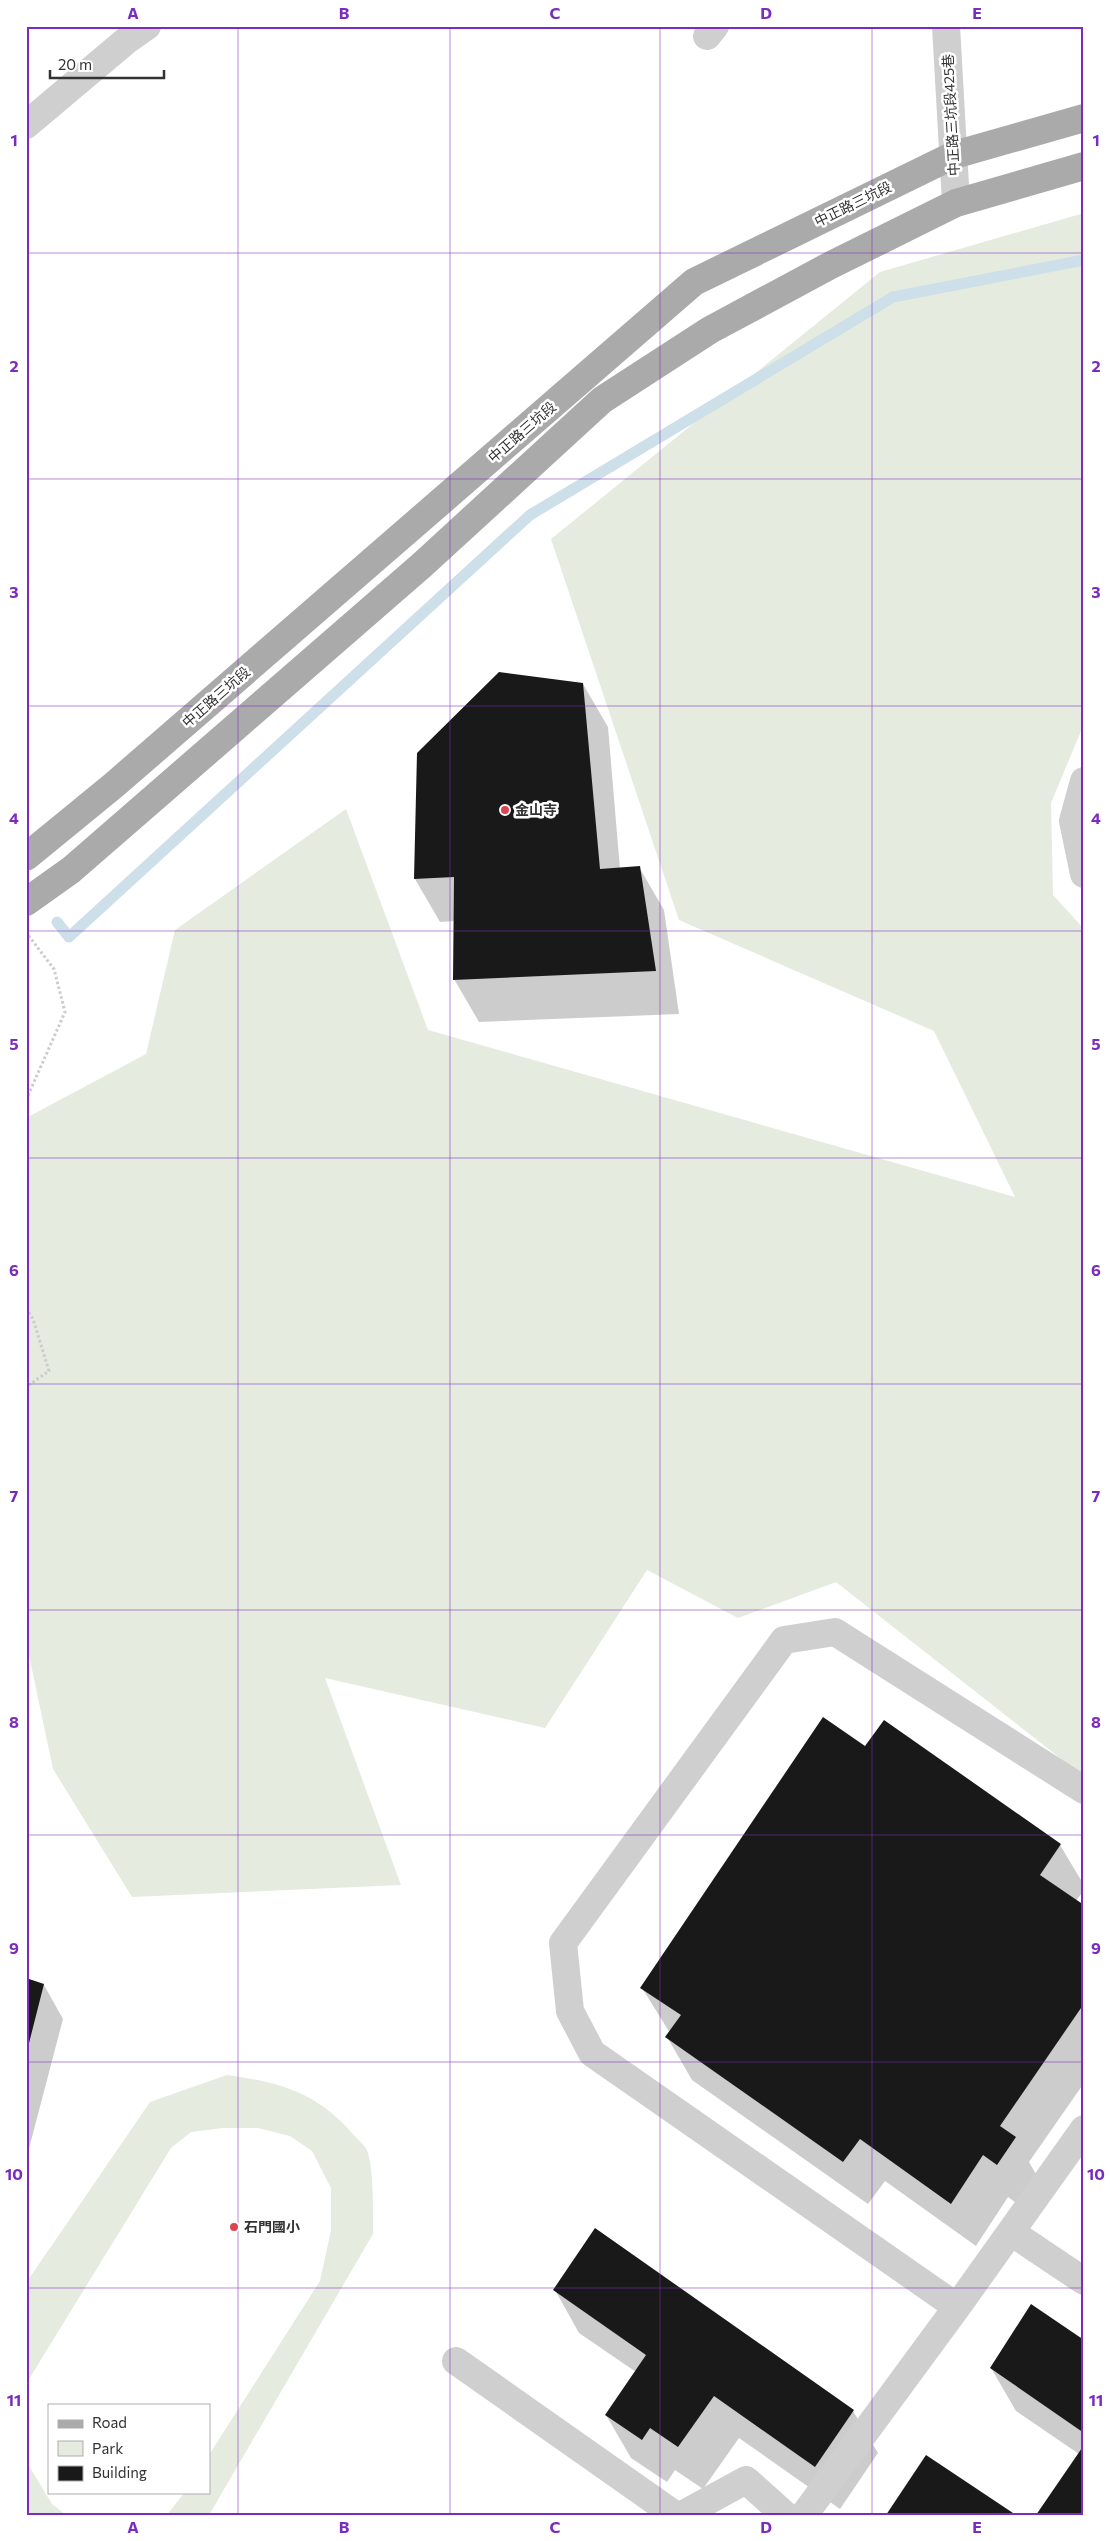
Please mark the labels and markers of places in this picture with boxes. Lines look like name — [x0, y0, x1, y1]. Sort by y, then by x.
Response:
place label: 金山寺 — [515, 801, 557, 818]
marker: 金山寺 — [499, 804, 511, 816]
place label: 石門國小 — [244, 2218, 300, 2235]
marker: 石門國小 — [228, 2221, 240, 2233]

